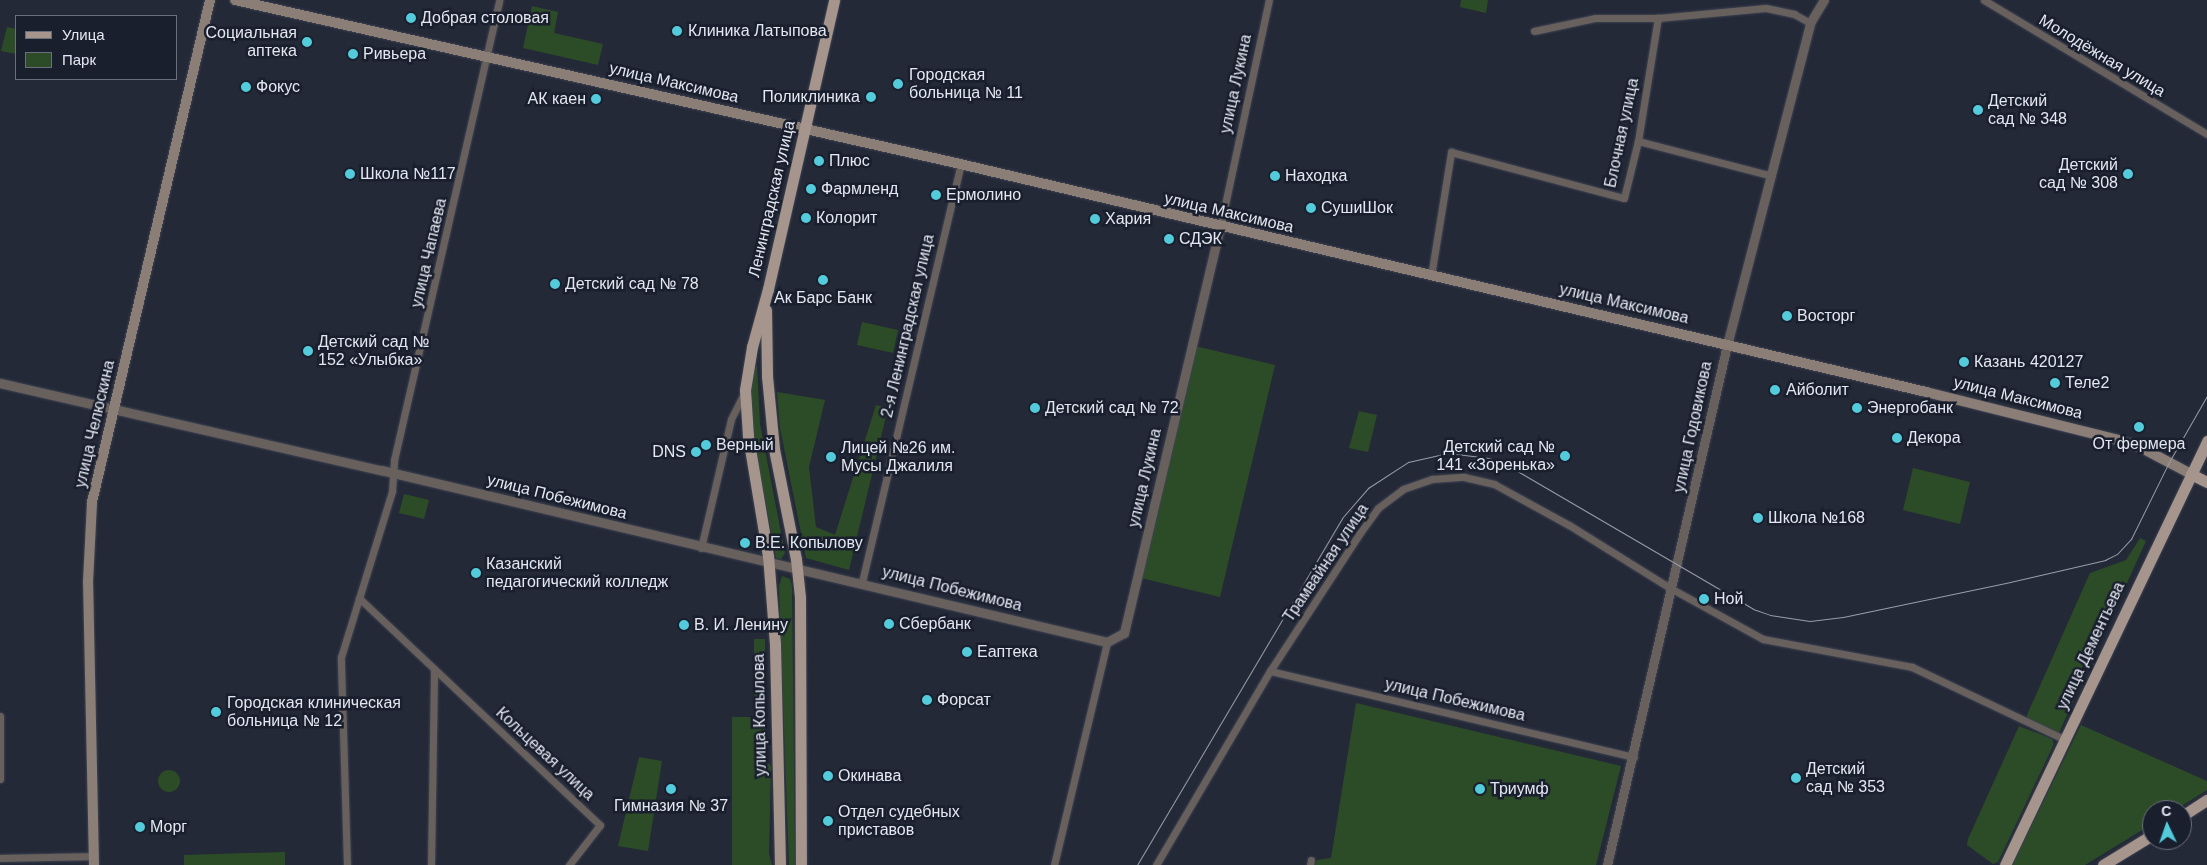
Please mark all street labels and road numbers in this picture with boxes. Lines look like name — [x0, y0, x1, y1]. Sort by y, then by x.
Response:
street label: Молодёжная улица — [2035, 11, 2169, 101]
street label: улица Лукина — [1216, 33, 1256, 135]
street label: улица Максимова — [607, 59, 741, 107]
street label: Блочная улица — [1601, 76, 1643, 190]
street label: Ленинградская улица — [745, 119, 799, 279]
street label: улица Максимова — [1162, 189, 1296, 237]
street label: улица Чапаева — [407, 196, 451, 310]
street label: 2-я Ленинградская улица — [878, 232, 938, 420]
street label: улица Максимова — [1557, 280, 1691, 328]
street label: улица Челюскина — [71, 358, 119, 490]
street label: улица Годовикова — [1670, 360, 1716, 494]
street label: улица Максимова — [1952, 373, 2084, 423]
street label: улица Лукина — [1124, 427, 1166, 529]
street label: улица Побежимова — [485, 470, 629, 524]
street label: Трамвайная улица — [1279, 500, 1373, 626]
street label: улица Побежимова — [880, 562, 1024, 616]
street label: улица Дементьева — [2053, 579, 2129, 713]
street label: улица Копылова — [749, 654, 771, 776]
street label: улица Побежимова — [1383, 675, 1527, 725]
street label: Кольцевая улица — [492, 703, 598, 805]

